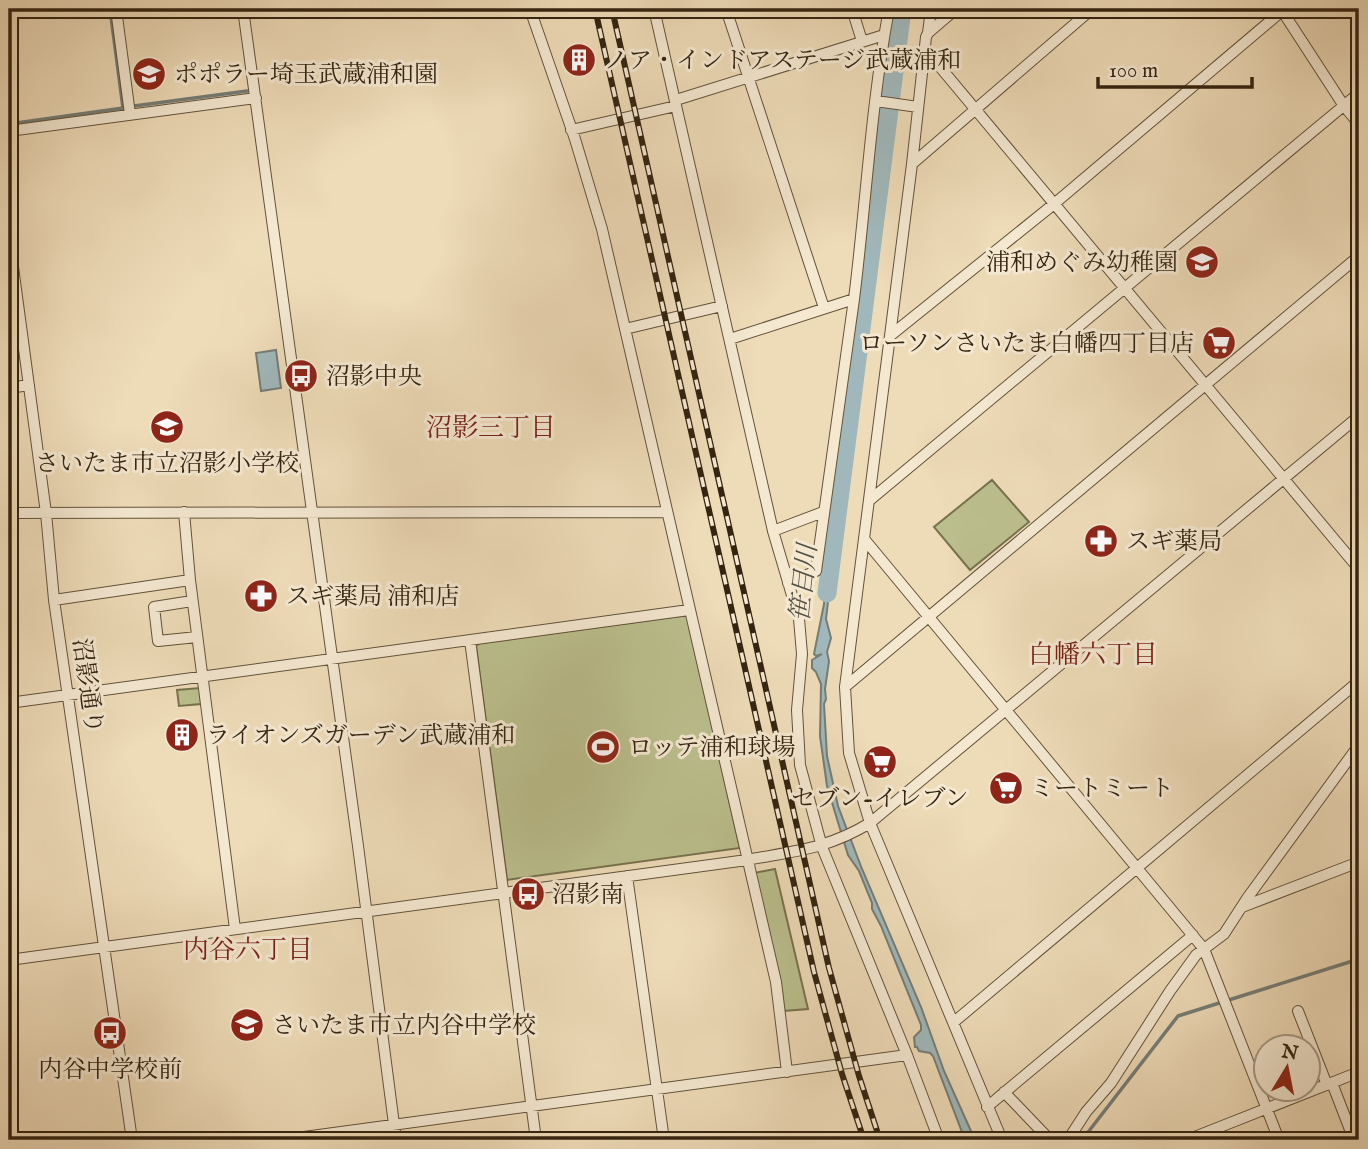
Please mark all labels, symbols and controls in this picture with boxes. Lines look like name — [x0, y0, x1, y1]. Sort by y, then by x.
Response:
building icon: ノア・インドアステージ武蔵浦和 — [560, 41, 598, 79]
place label: ノア・インドアステージ武蔵浦和 — [604, 46, 961, 77]
scale bar — [1098, 46, 1252, 90]
school or university icon: ポポラー埼玉武蔵浦和園 — [130, 55, 168, 93]
text: 100 m — [1109, 58, 1158, 85]
place label: ポポラー埼玉武蔵浦和園 — [174, 60, 438, 91]
school or university icon: 浦和めぐみ幼稚園 — [1183, 243, 1221, 281]
place label: 浦和めぐみ幼稚園 — [986, 248, 1178, 279]
supermarket icon: ローソンさいたま白幡四丁目店 — [1200, 324, 1238, 362]
place label: ローソンさいたま白幡四丁目店 — [859, 329, 1194, 360]
bus stop icon: 沼影中央 — [282, 357, 320, 395]
place label: 沼影中央 — [326, 362, 422, 393]
school or university icon: さいたま市立沼影小学校 — [148, 408, 186, 446]
district label: 沼影三丁目 — [426, 412, 556, 445]
place label: さいたま市立沼影小学校 — [35, 449, 299, 480]
pharmacy icon: スギ薬局 — [1082, 522, 1120, 560]
place label: スギ薬局 — [1126, 527, 1222, 558]
water label: 笹目川 — [784, 540, 825, 624]
pharmacy icon: スギ薬局 浦和店 — [242, 577, 280, 615]
place label: スギ薬局 浦和店 — [286, 582, 459, 613]
street label: 沼影通り — [64, 637, 109, 736]
district label: 白幡六丁目 — [1028, 639, 1158, 672]
building icon: ライオンズガーデン武蔵浦和 — [163, 716, 201, 754]
place label: ライオンズガーデン武蔵浦和 — [206, 721, 515, 752]
sports icon: ロッテ浦和球場 — [584, 728, 622, 766]
place label: ロッテ浦和球場 — [628, 733, 796, 764]
supermarket icon: セブン-イレブン — [861, 743, 899, 781]
supermarket icon: ミートミート — [987, 769, 1025, 807]
place label: ミートミート — [1030, 774, 1174, 805]
place label: セブン-イレブン — [791, 784, 969, 815]
bus stop icon: 沼影南 — [509, 875, 547, 913]
place label: 沼影南 — [552, 880, 624, 911]
district label: 内谷六丁目 — [183, 934, 313, 967]
school or university icon: さいたま市立内谷中学校 — [228, 1006, 266, 1044]
place label: さいたま市立内谷中学校 — [272, 1011, 536, 1042]
bus stop icon: 内谷中学校前 — [91, 1014, 129, 1052]
north arrow — [1252, 1034, 1322, 1104]
text: N — [1278, 1040, 1300, 1067]
place label: 内谷中学校前 — [38, 1055, 182, 1086]

